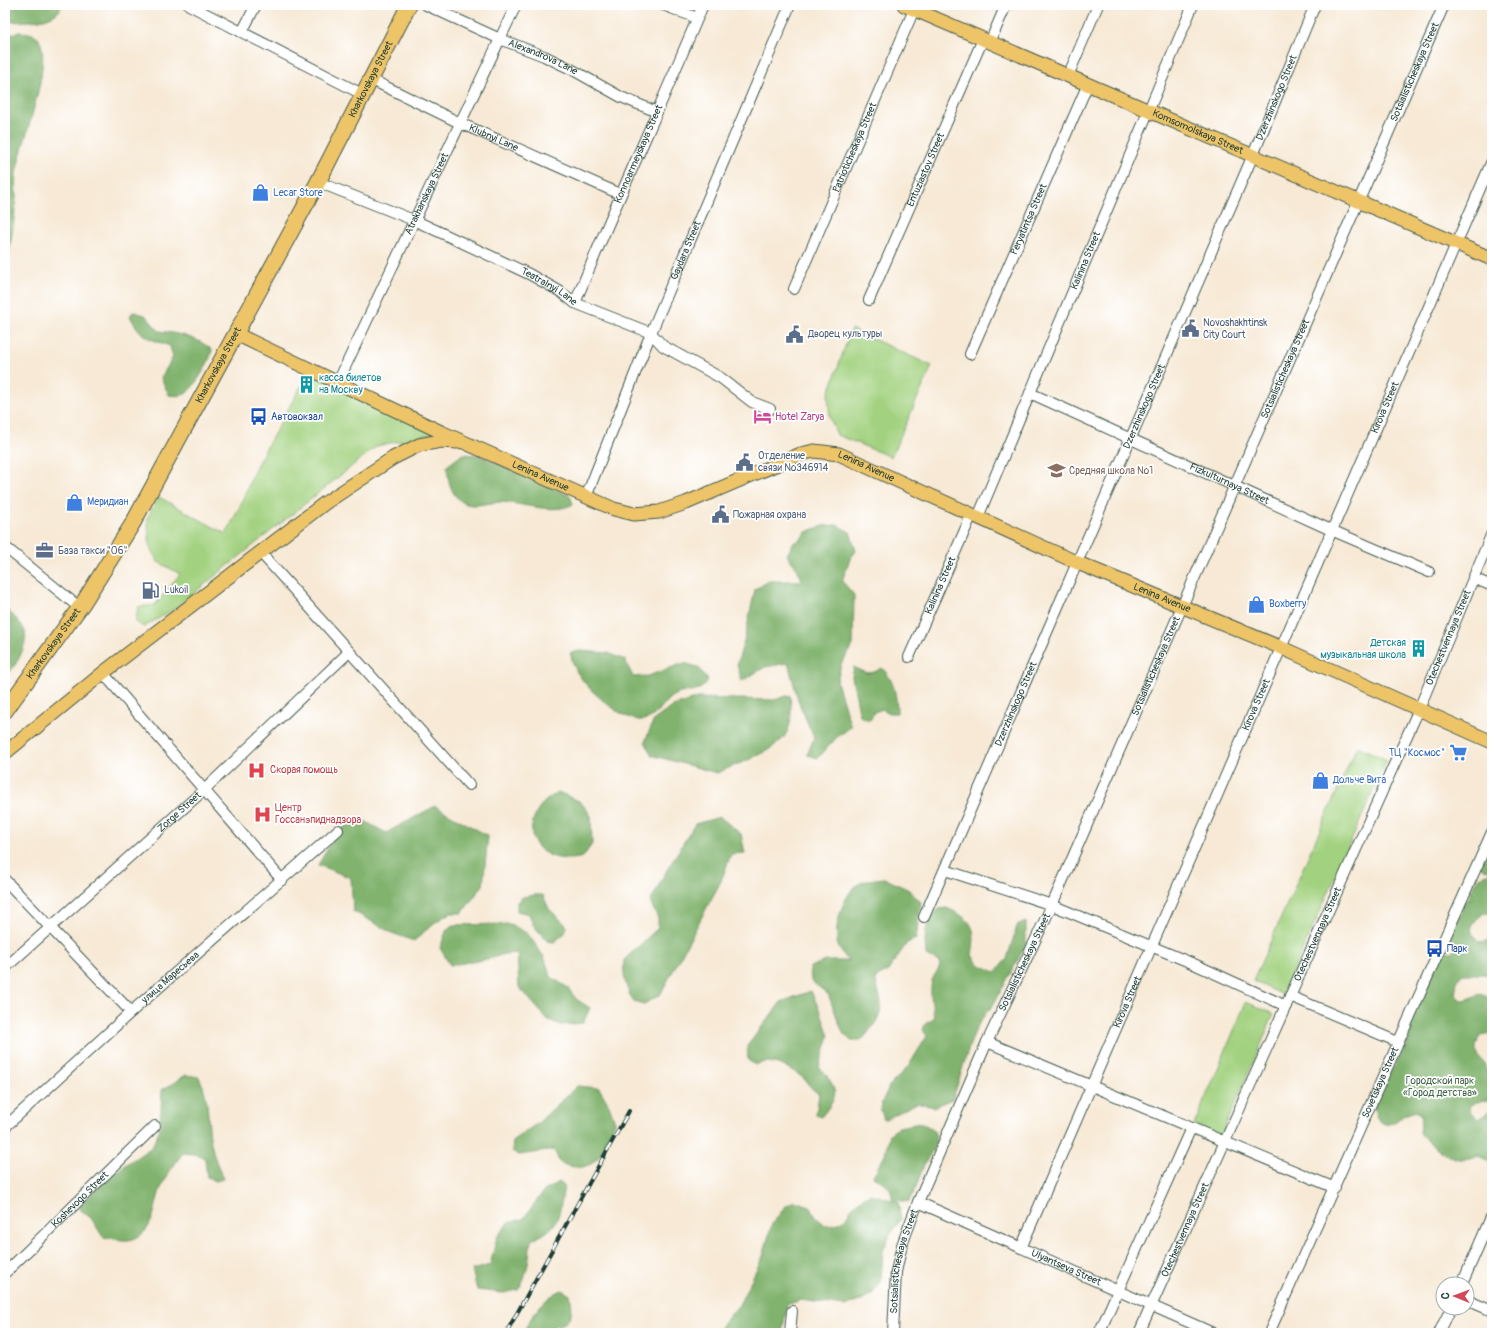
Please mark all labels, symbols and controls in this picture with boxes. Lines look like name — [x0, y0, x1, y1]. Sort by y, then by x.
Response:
street label: Sotsialisticheskaya Street — [1388, 20, 1442, 123]
street label: Alexandrova Lane — [507, 37, 580, 78]
street label: Kharkovskaya Street — [346, 38, 396, 120]
street label: Dzerzhinskogo Street — [1254, 52, 1300, 142]
street label: Patrioticheskaya Street — [830, 100, 880, 194]
street label: Konnoarmeyskaya Street — [612, 102, 666, 205]
street label: Komsomolskaya Street — [1151, 107, 1246, 157]
street label: Klubnyi Lane — [467, 122, 520, 154]
street label: Entuziastov Street — [904, 130, 948, 209]
street label: Atrakhanskaya Street — [402, 150, 452, 237]
street label: Peryatintsa Street — [1008, 181, 1050, 257]
shop icon: Lecar Store — [250, 183, 270, 203]
place label: Lecar Store — [273, 187, 323, 199]
street label: Gaydara Street — [668, 218, 704, 282]
street label: Kalinina Street — [1068, 229, 1104, 291]
street label: Teatralnyi Lane — [519, 265, 579, 308]
place label: Novoshakhtinsk City Court — [1203, 317, 1268, 341]
street label: Sotsialisticheskaya Street — [1259, 317, 1313, 421]
public building icon: Novoshakhtinsk City Court — [1180, 319, 1200, 339]
street label: Kharkovskaya Street — [193, 324, 244, 405]
public building icon: Дворец культуры — [785, 324, 805, 344]
place label: Дворец культуры — [807, 328, 882, 340]
street label: Dzerzhinskogo Street — [1121, 362, 1168, 451]
place label: касса билетов на Москву — [319, 372, 382, 396]
building icon: касса билетов на Москву — [296, 374, 316, 394]
street label: Kirova Street — [1369, 379, 1402, 435]
bus stop icon: Автовокзал — [248, 407, 268, 427]
hotel icon: Hotel Zarya — [752, 407, 772, 427]
place label: Автовокзал — [271, 411, 323, 423]
place label: Hotel Zarya — [775, 411, 825, 423]
street label: Lenina Avenue — [836, 448, 896, 484]
place label: Отделение связи №346914 — [758, 450, 829, 474]
public building icon: Отделение связи №346914 — [735, 452, 755, 472]
street label: Lenina Avenue — [510, 458, 571, 494]
street label: Fizkulturnaya Street — [1188, 460, 1272, 507]
school or university icon: Средняя школа №1 — [1046, 461, 1066, 481]
place label: Средняя школа №1 — [1069, 465, 1153, 477]
shop icon: Меридиан — [64, 492, 84, 512]
place label: Меридиан — [87, 496, 128, 508]
public building icon: Пожарная охрана — [710, 505, 730, 525]
place label: Пожарная охрана — [733, 509, 806, 521]
office icon: База такси "06" — [35, 541, 55, 561]
place label: База такси "06" — [58, 545, 128, 557]
street label: Kalinina Street — [923, 554, 959, 616]
fuel station icon: Lukoil — [141, 580, 161, 600]
street label: Lenina Avenue — [1132, 581, 1193, 615]
place label: Lukoil — [164, 584, 188, 596]
street label: Otechestvennaya Street — [1423, 587, 1474, 687]
shop icon: Boxberry — [1246, 594, 1266, 614]
place label: Boxberry — [1269, 598, 1307, 610]
street label: Kharkovskaya Street — [24, 605, 84, 682]
street label: Sotsialisticheskaya Street — [1129, 614, 1183, 718]
place label: Детская музыкальная школа — [1320, 637, 1406, 661]
building icon: Детская музыкальная школа — [1409, 639, 1429, 659]
street label: Dzerzhinskogo Street — [992, 659, 1040, 748]
street label: Kirova Street — [1240, 676, 1273, 732]
supermarket icon: ТЦ "Космос" — [1448, 743, 1468, 763]
place label: ТЦ "Космос" — [1389, 747, 1445, 759]
hospital icon: Скорая помощь — [247, 760, 267, 780]
place label: Скорая помощь — [270, 764, 338, 776]
shop icon: Дольче Вита — [1310, 770, 1330, 790]
place label: Дольче Вита — [1332, 774, 1387, 786]
street label: Zorge Street — [155, 789, 205, 835]
place label: Центр Госсанэпиднадзора — [275, 802, 361, 826]
hospital icon: Центр Госсанэпиднадзора — [252, 804, 272, 824]
street label: Otechestvennaya Street — [1292, 884, 1345, 983]
street label: Sotsialisticheskaya Street — [996, 911, 1054, 1013]
bus stop icon: Парк — [1424, 939, 1444, 959]
place label: Парк — [1447, 943, 1468, 955]
street label: улица Маресьева — [138, 949, 202, 1007]
street label: Kirova Street — [1111, 974, 1144, 1030]
street label: Sovetskaya Street — [1359, 1045, 1402, 1120]
park label: Городской парк «Город детства» — [1403, 1075, 1477, 1099]
street label: Koshevogo Street — [49, 1168, 112, 1230]
street label: Otechestvennaya Street — [1159, 1180, 1212, 1279]
street label: Sotsialisticheskaya Street — [888, 1207, 921, 1314]
street label: Ulyantseva Street — [1029, 1247, 1104, 1289]
north arrow — [1435, 1276, 1475, 1316]
text: С — [1439, 1292, 1452, 1299]

